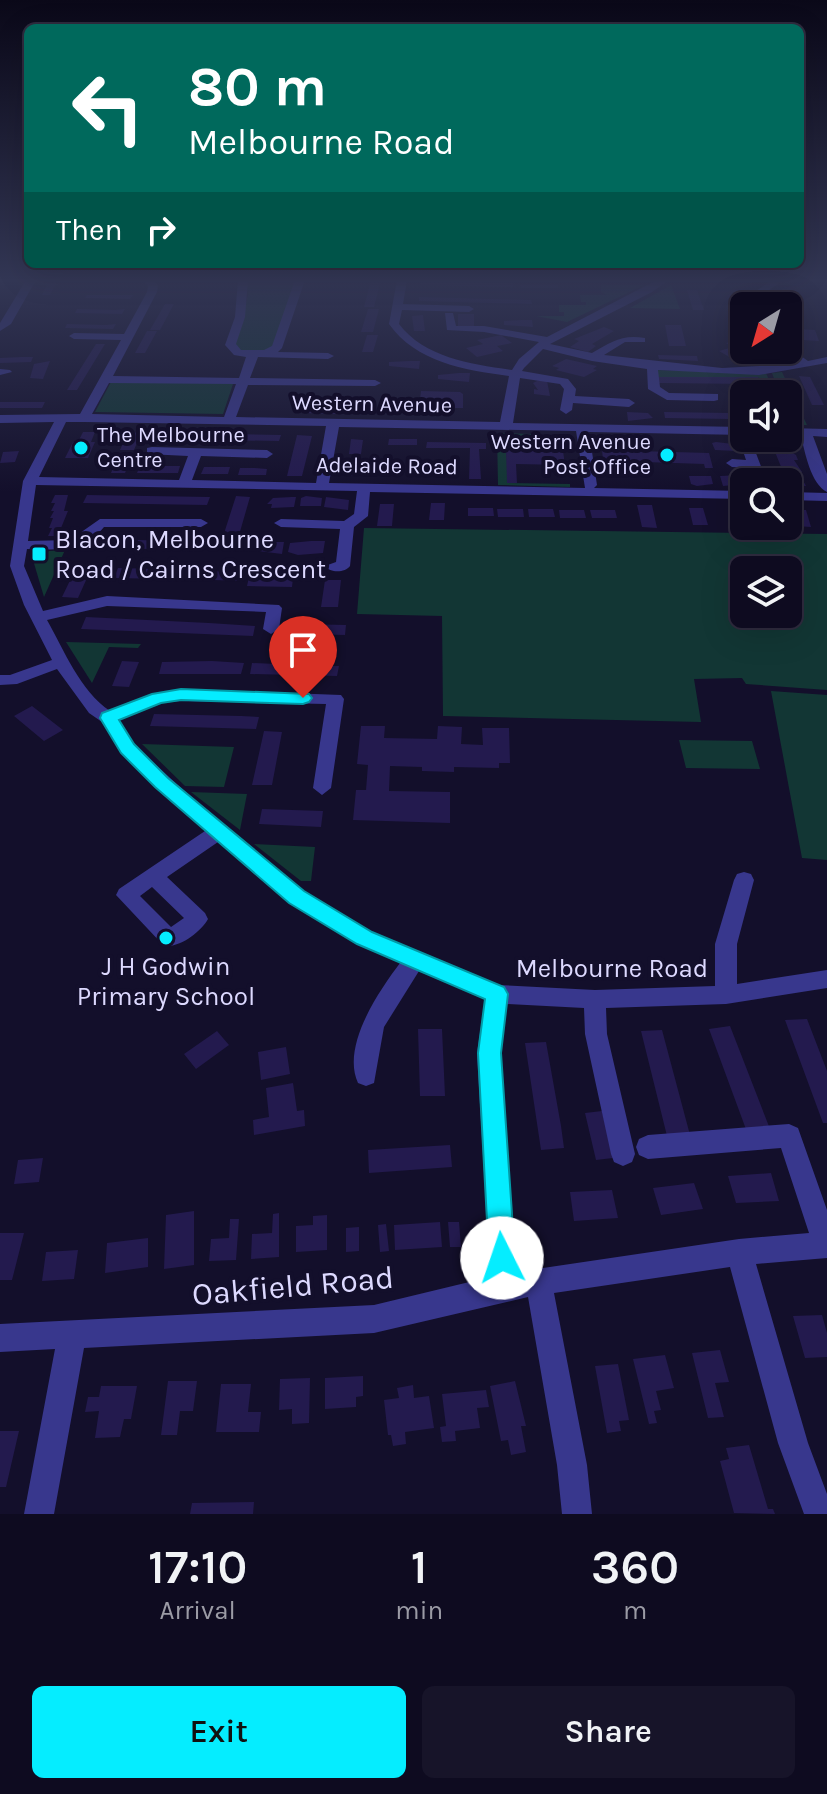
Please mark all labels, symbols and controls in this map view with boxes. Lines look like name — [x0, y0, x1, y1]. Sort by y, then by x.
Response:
text: 80 m — [188, 54, 327, 119]
icon: left — [56, 56, 160, 160]
text: Melbourne Road — [188, 121, 455, 163]
icon: right — [139, 208, 183, 252]
text: Then — [56, 212, 123, 248]
north arrow — [730, 292, 802, 364]
map controls — [730, 292, 802, 628]
button: sound — [730, 380, 802, 452]
street label: Western Avenue — [292, 390, 452, 418]
place label: The Melbourne Centre — [97, 422, 245, 473]
place label: Western Avenue Post Office — [491, 429, 651, 480]
marker: The Melbourne Centre — [72, 439, 90, 457]
marker: Western Avenue Post Office — [658, 446, 676, 464]
street label: Adelaide Road — [316, 452, 458, 480]
button: search — [730, 468, 802, 540]
place label: Blacon, Melbourne Road / Cairns Crescent — [55, 524, 326, 585]
marker: Blacon, Melbourne Road / Cairns Crescent — [30, 545, 48, 563]
button: layers — [730, 556, 802, 628]
pin — [269, 616, 337, 698]
icon: arrive — [281, 628, 325, 672]
marker: J H Godwin Primary School — [157, 929, 175, 947]
place label: J H Godwin Primary School — [77, 951, 255, 1012]
street label: Melbourne Road — [516, 953, 708, 984]
position arrow — [460, 1216, 544, 1300]
street label: Oakfield Road — [191, 1259, 395, 1313]
text: 17:10 — [148, 1539, 247, 1595]
text: 1 — [411, 1539, 428, 1595]
text: 360 — [591, 1539, 679, 1595]
text: Arrival — [160, 1595, 236, 1626]
text: min — [395, 1595, 443, 1626]
text: m — [623, 1595, 647, 1626]
button: Exit — [32, 1686, 406, 1778]
button: Share — [422, 1686, 795, 1778]

